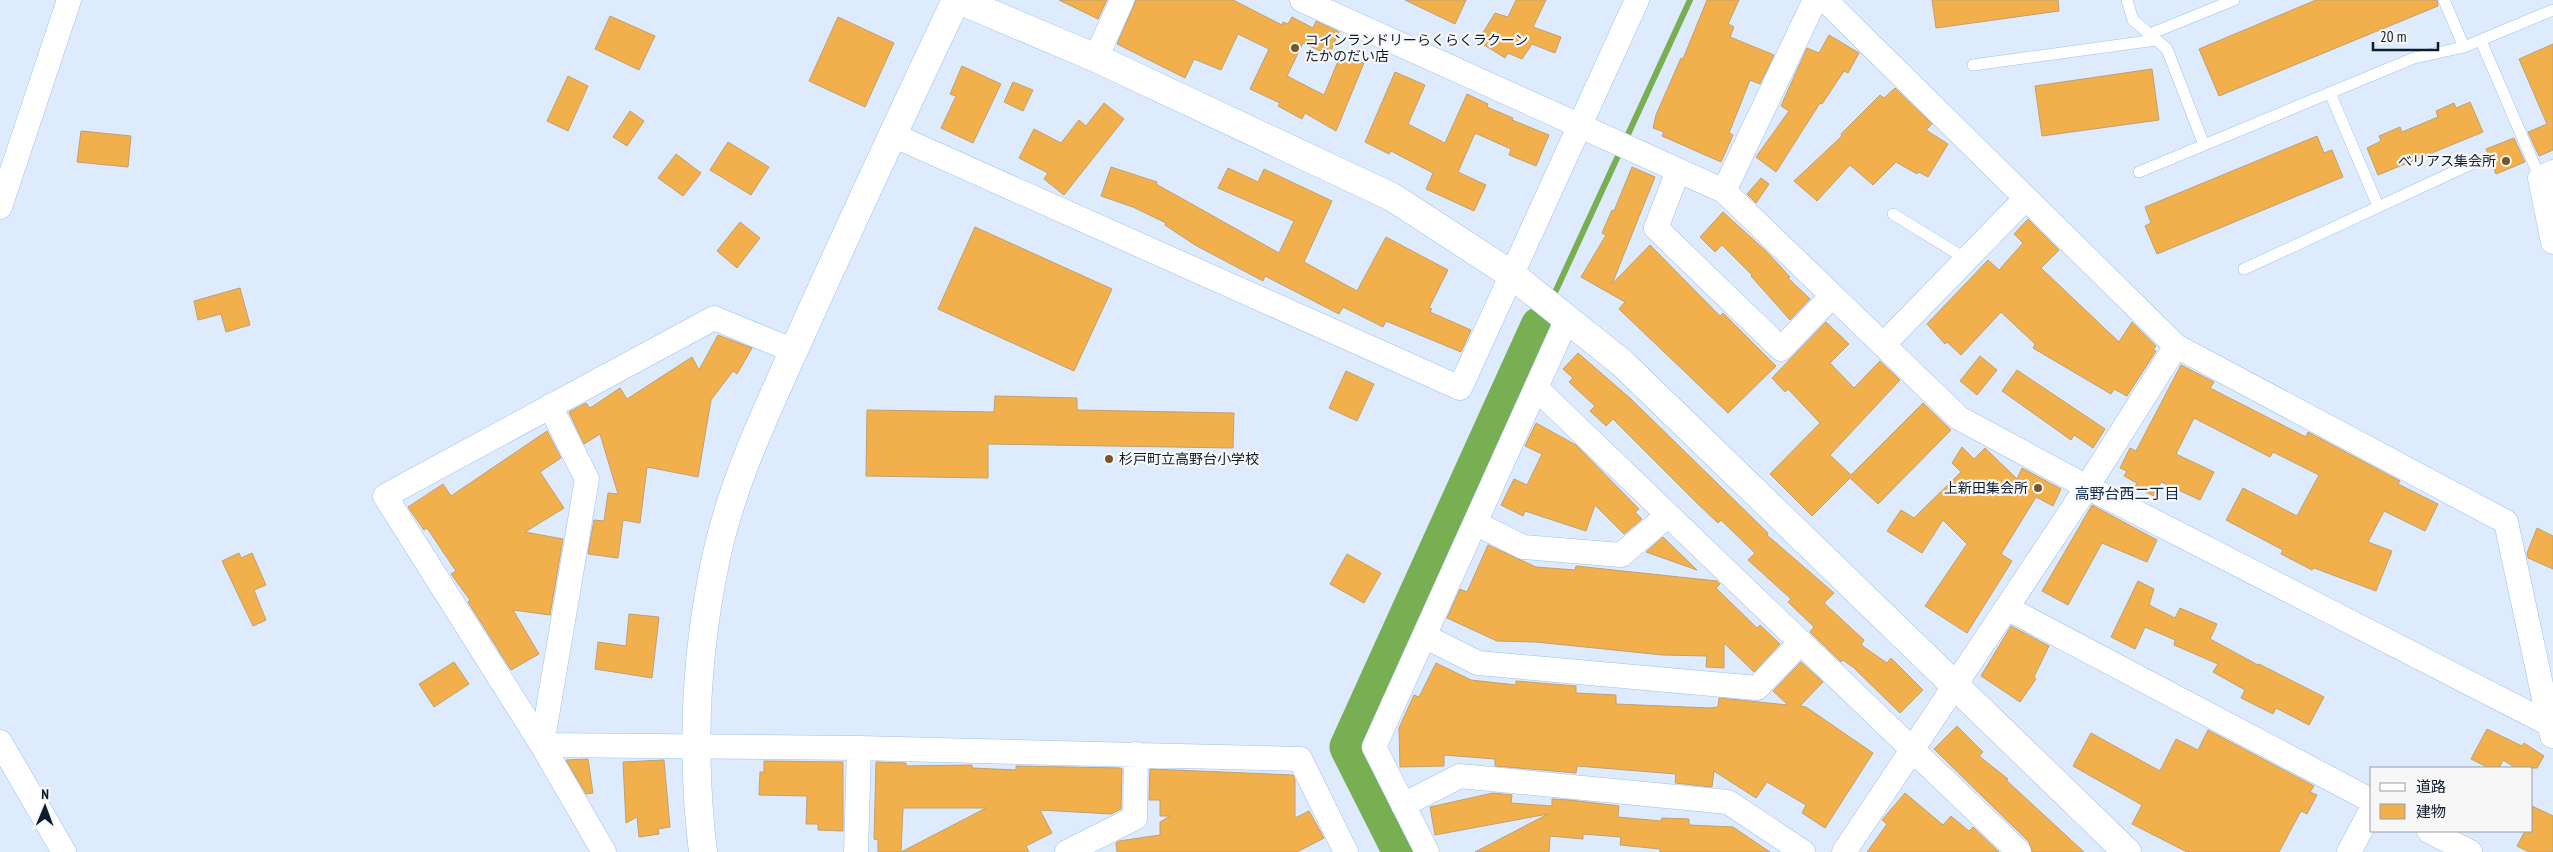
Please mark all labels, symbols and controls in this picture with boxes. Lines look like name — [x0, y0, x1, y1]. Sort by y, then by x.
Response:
scale bar — [2373, 20, 2438, 52]
text: 20 m — [2380, 27, 2406, 46]
place label: コインランドリーらくらくラクーン たかのだい店 — [1305, 31, 1528, 65]
marker: コインランドリーらくらくラクーン たかのだい店 — [1289, 42, 1301, 54]
place label: べリアス集会所 — [2398, 152, 2496, 170]
marker: べリアス集会所 — [2500, 155, 2512, 167]
place label: 杉戸町立高野台小学校 — [1119, 450, 1259, 468]
marker: 杉戸町立高野台小学校 — [1103, 453, 1115, 465]
place label: 上新田集会所 — [1944, 479, 2028, 497]
marker: 上新田集会所 — [2032, 482, 2044, 494]
district label: 高野台西二丁目 — [2074, 484, 2180, 503]
legend — [2370, 767, 2533, 832]
text: 道路 — [2416, 777, 2446, 796]
north arrow — [20, 782, 70, 832]
text: N — [41, 785, 49, 803]
text: 建物 — [2416, 802, 2446, 821]

